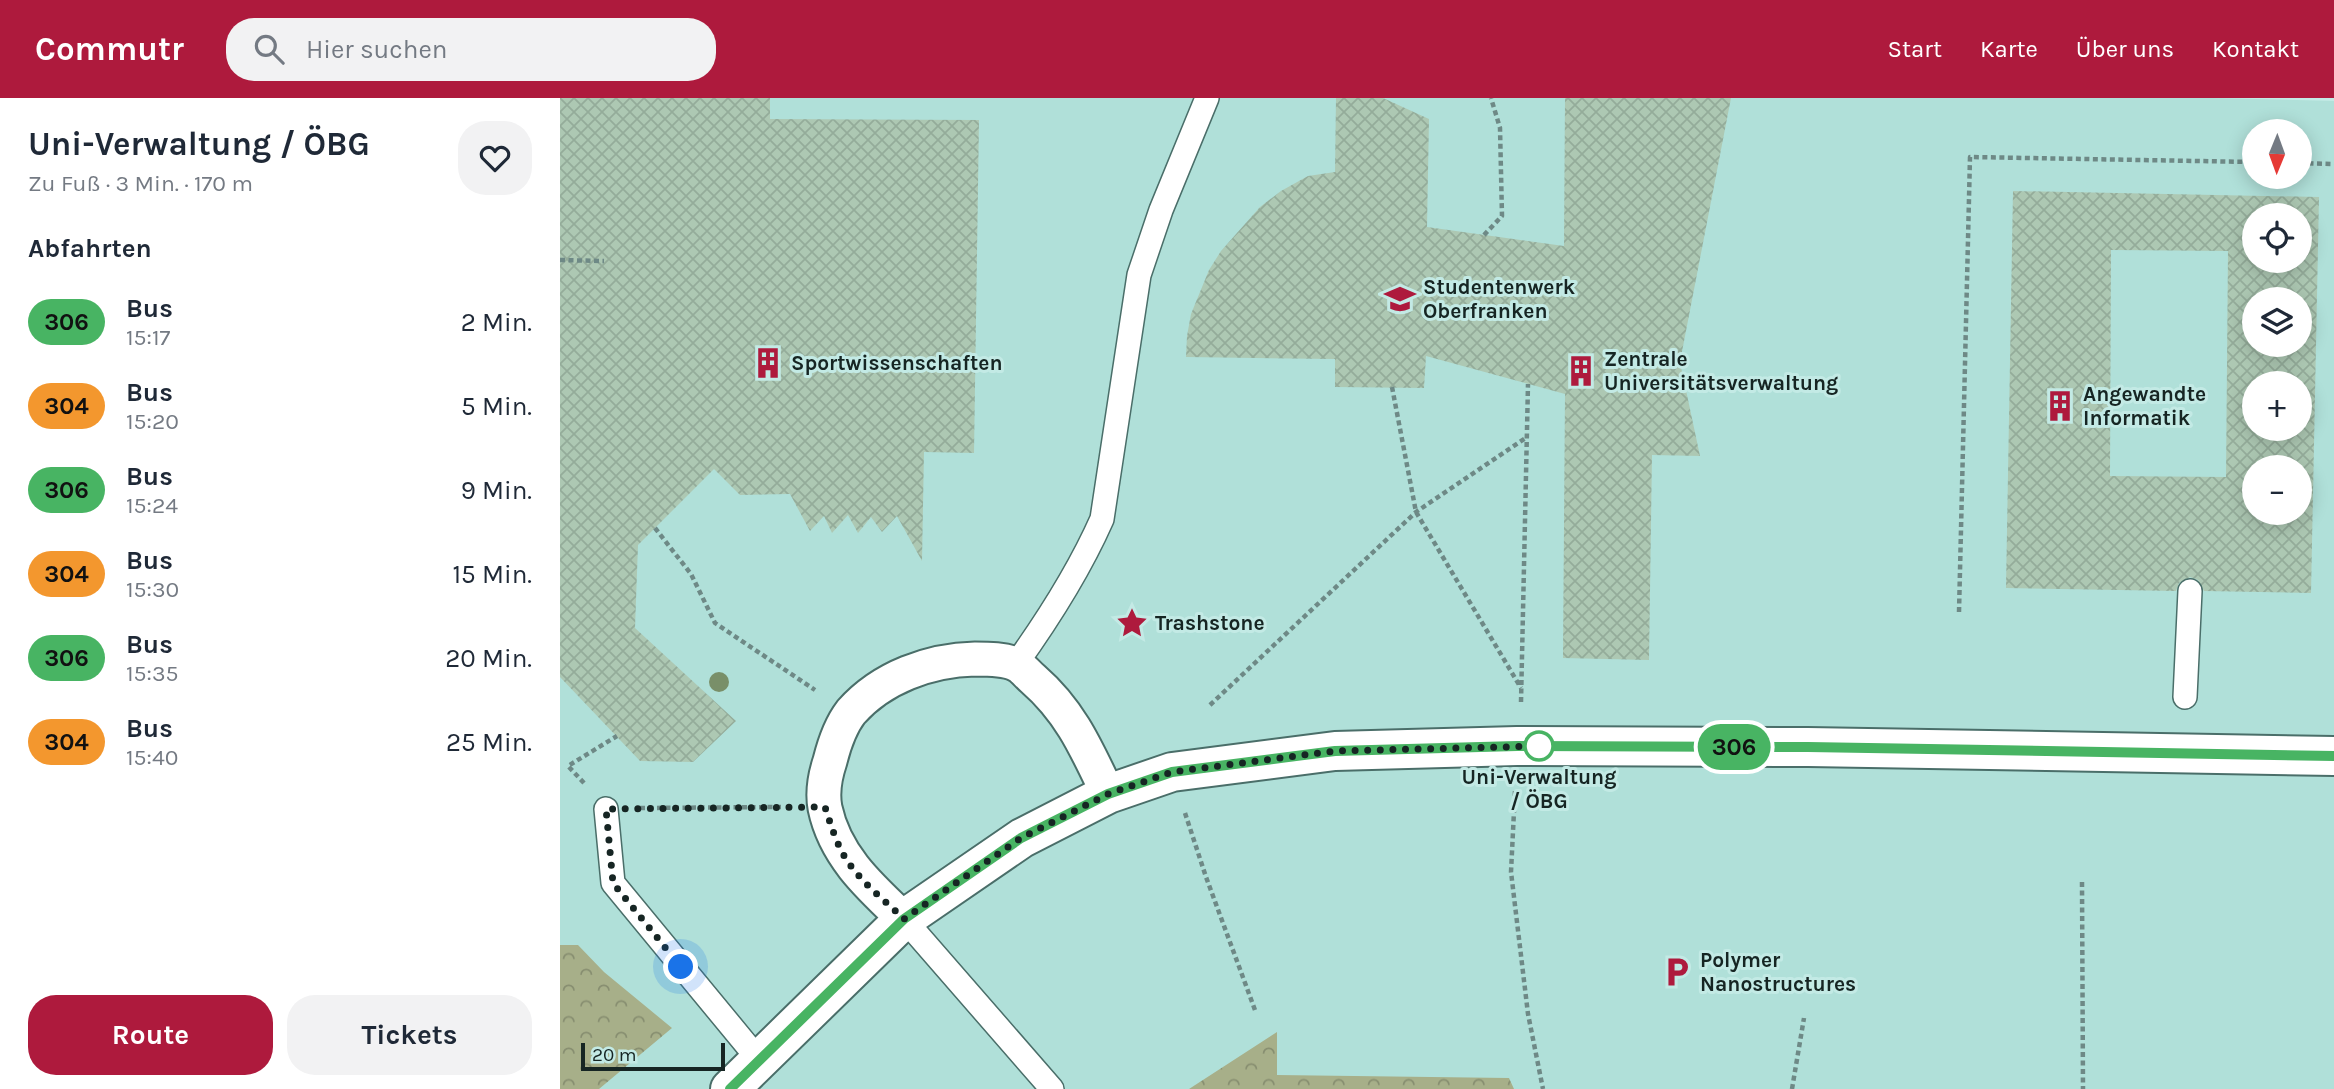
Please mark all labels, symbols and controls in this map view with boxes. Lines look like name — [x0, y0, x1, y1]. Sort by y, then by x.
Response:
search box — [226, 18, 716, 81]
text: Commutr — [35, 30, 184, 68]
icon: search — [250, 30, 288, 68]
text: Hier suchen — [306, 34, 448, 65]
text: Start — [1888, 35, 1942, 63]
text: Karte — [1980, 35, 2038, 63]
text: Über uns — [2076, 35, 2174, 63]
text: Kontakt — [2212, 35, 2299, 63]
north arrow — [2242, 119, 2312, 189]
map controls — [2242, 119, 2312, 525]
button: heart — [458, 121, 532, 195]
text: Uni-Verwaltung / ÖBG — [28, 125, 370, 163]
text: Zu Fuß · 3 Min. · 170 m — [28, 170, 253, 197]
button: locate — [2242, 203, 2312, 273]
text: Abfahrten — [28, 233, 152, 264]
place label: Studentenwerk Oberfranken — [1423, 275, 1576, 323]
school or university icon: Studentenwerk Oberfranken — [1383, 282, 1417, 316]
button: layers — [2242, 287, 2312, 357]
text: Bus — [126, 293, 173, 324]
text: 2 Min. — [461, 307, 532, 338]
text: 306 — [44, 308, 89, 336]
text: 15:17 — [126, 324, 170, 351]
building icon: Sportwissenschaften — [751, 346, 785, 380]
place label: Zentrale Universitätsverwaltung — [1604, 347, 1838, 395]
place label: Sportwissenschaften — [791, 351, 1003, 375]
building icon: Zentrale Universitätsverwaltung — [1564, 354, 1598, 388]
button: + — [2242, 371, 2312, 441]
text: Bus — [126, 377, 173, 408]
place label: Angewandte Informatik — [2083, 382, 2206, 430]
building icon: Angewandte Informatik — [2043, 389, 2077, 423]
text: 5 Min. — [461, 391, 532, 422]
text: 304 — [44, 392, 89, 420]
text: 15:20 — [126, 408, 179, 435]
button: − — [2242, 455, 2312, 525]
text: Bus — [126, 461, 173, 492]
text: 9 Min. — [461, 475, 532, 506]
text: 306 — [44, 476, 89, 504]
text: 15:24 — [126, 492, 178, 519]
text: Bus — [126, 545, 173, 576]
text: 15 Min. — [452, 559, 532, 590]
text: 304 — [44, 560, 89, 588]
text: 15:30 — [126, 576, 179, 603]
place icon: Trashstone — [1115, 606, 1149, 640]
place label: Trashstone — [1155, 611, 1265, 635]
text: Bus — [126, 629, 173, 660]
text: 20 Min. — [445, 643, 532, 674]
text: 306 — [44, 644, 89, 672]
text: 15:35 — [126, 660, 178, 687]
text: Bus — [126, 713, 173, 744]
line badge: 306 — [1694, 724, 1774, 770]
text: 25 Min. — [446, 727, 532, 758]
text: 304 — [44, 728, 89, 756]
marker: Uni-Verwaltung / ÖBG — [1524, 731, 1554, 761]
text: 306 — [1712, 733, 1756, 761]
text: 15:40 — [126, 744, 178, 771]
place label: Uni-Verwaltung / ÖBG — [1462, 765, 1616, 813]
place label: Polymer Nanostructures — [1700, 948, 1856, 996]
your location — [663, 949, 698, 984]
parking icon: Polymer Nanostructures — [1660, 955, 1694, 989]
button: Route — [28, 995, 273, 1075]
button: Tickets — [287, 995, 532, 1075]
scale bar — [581, 1040, 724, 1072]
text: 20 m — [592, 1044, 637, 1066]

